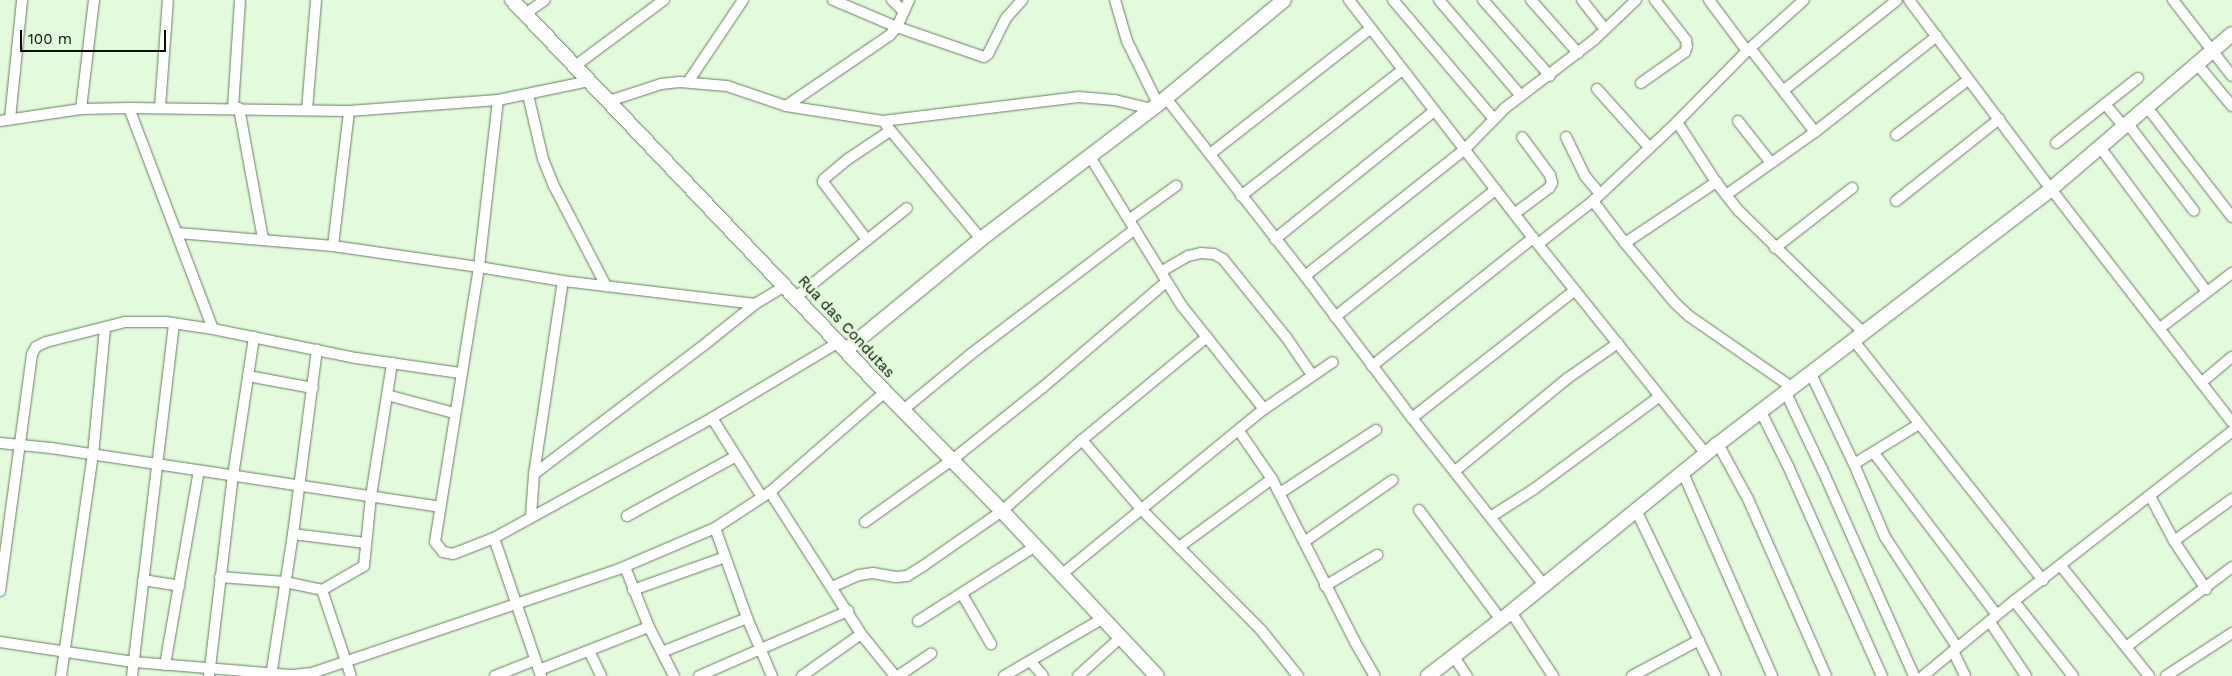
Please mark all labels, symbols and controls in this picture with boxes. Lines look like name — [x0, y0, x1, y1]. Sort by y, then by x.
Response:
scale bar — [22, 20, 169, 52]
text: 100 m — [28, 30, 72, 48]
street label: Rua das Condutas — [794, 272, 898, 382]

